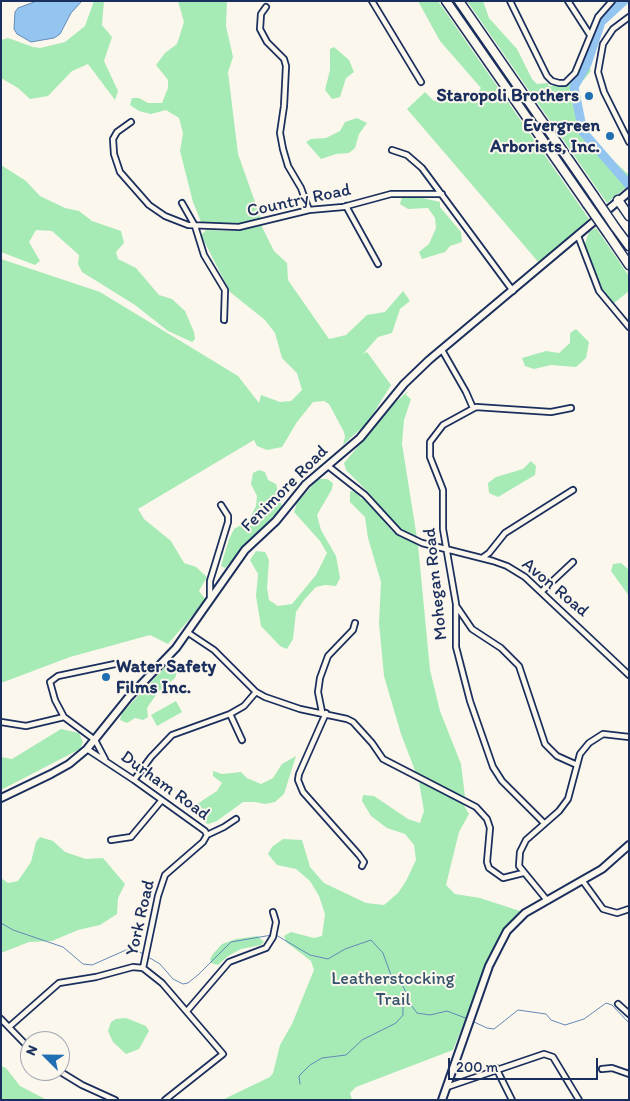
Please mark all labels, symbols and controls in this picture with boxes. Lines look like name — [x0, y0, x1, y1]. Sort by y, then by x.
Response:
place label: Staropoli Brothers — [436, 85, 579, 107]
marker: Staropoli Brothers — [583, 90, 595, 102]
place label: Evergreen Arborists, Inc. — [490, 115, 600, 158]
marker: Evergreen Arborists, Inc. — [604, 130, 616, 142]
street label: Country Road — [245, 179, 353, 223]
street label: Fenimore Road — [237, 441, 333, 537]
street label: Mohegan Road — [419, 527, 453, 641]
street label: Avon Road — [517, 554, 593, 622]
place label: Water Safety Films Inc. — [116, 656, 216, 699]
marker: Water Safety Films Inc. — [100, 671, 112, 683]
street label: Durham Road — [116, 746, 214, 826]
street label: York Road — [122, 878, 160, 958]
park label: Leatherstocking Trail — [331, 968, 455, 1011]
north arrow — [20, 1031, 70, 1081]
text: N — [22, 1043, 41, 1058]
scale bar — [450, 1048, 600, 1080]
text: 200 m — [456, 1058, 498, 1076]

